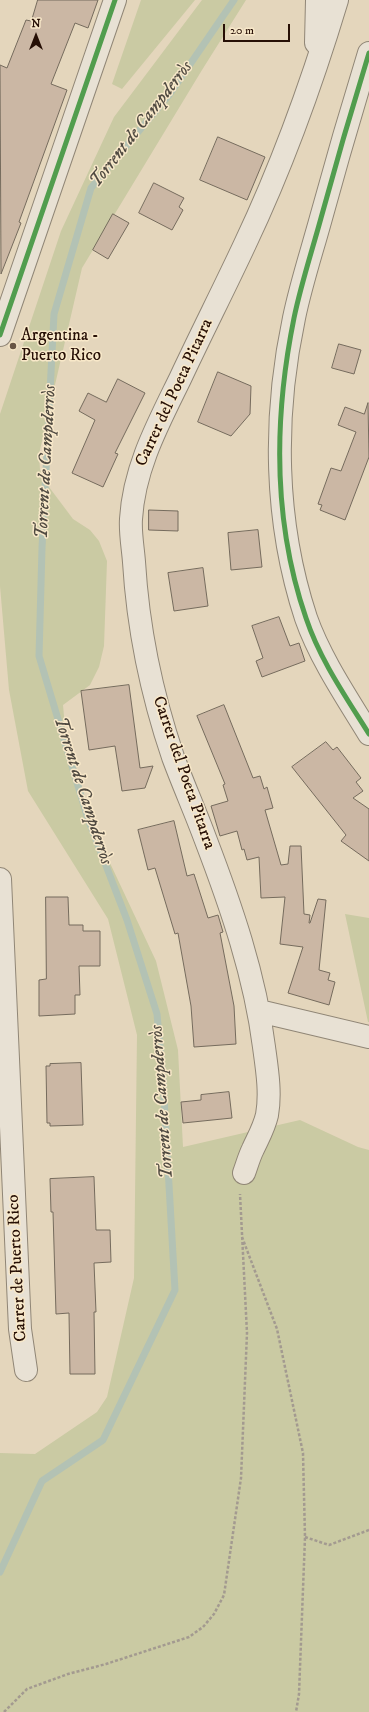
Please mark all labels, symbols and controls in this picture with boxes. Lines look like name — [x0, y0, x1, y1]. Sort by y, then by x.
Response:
north arrow — [16, 16, 56, 56]
scale bar — [225, 16, 292, 42]
text: N — [31, 17, 41, 31]
text: 20 m — [230, 23, 254, 38]
water label: Torrent de Campderròs — [86, 58, 198, 192]
street label: Carrer del Poeta Pitarra — [132, 316, 218, 470]
place label: Argentina - Puerto Rico — [21, 326, 101, 366]
marker: Argentina - Puerto Rico — [8, 341, 18, 351]
water label: Torrent de Campderròs — [32, 384, 62, 540]
street label: Carrer del Poeta Pitarra — [147, 694, 219, 852]
water label: Torrent de Campderròs — [48, 714, 116, 868]
water label: Torrent de Campderròs — [147, 1024, 179, 1180]
street label: Carrer de Puerto Rico — [4, 1194, 32, 1342]

